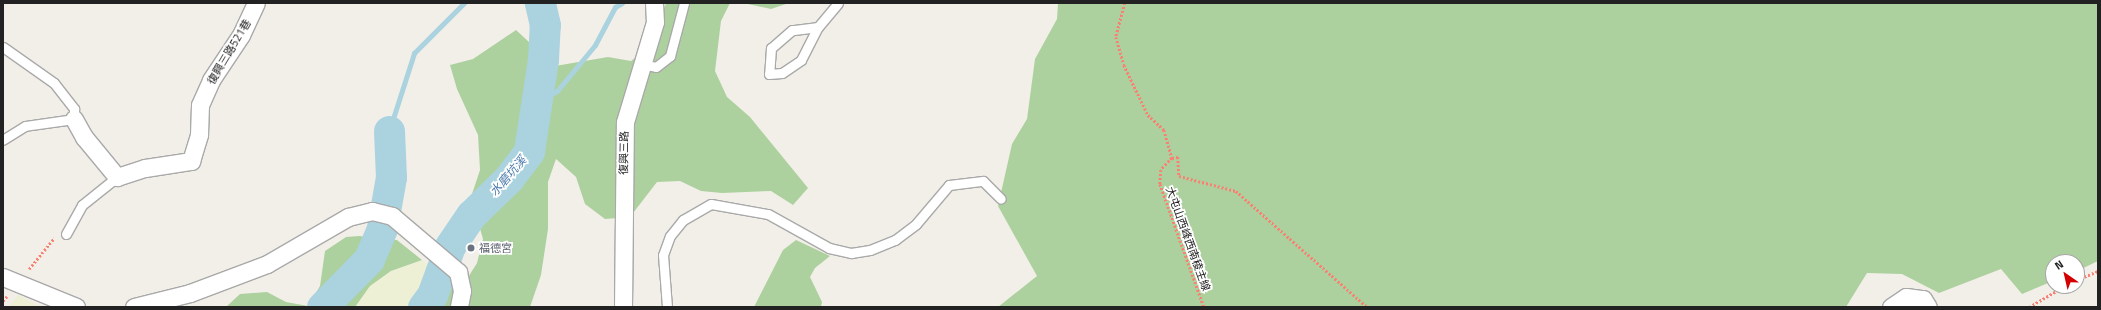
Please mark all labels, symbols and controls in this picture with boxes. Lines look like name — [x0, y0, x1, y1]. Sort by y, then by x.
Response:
street label: 復興三路521巷 — [204, 17, 254, 87]
street label: 復興三路 — [617, 131, 631, 175]
water label: 水磨坑溪 — [487, 153, 529, 199]
street label: 大屯山西峰西南稜主線 — [1163, 185, 1213, 293]
place label: 福德宮 — [479, 241, 512, 255]
marker: 福德宮 — [466, 243, 476, 253]
north arrow — [2045, 254, 2085, 294]
text: N — [2051, 256, 2066, 274]

